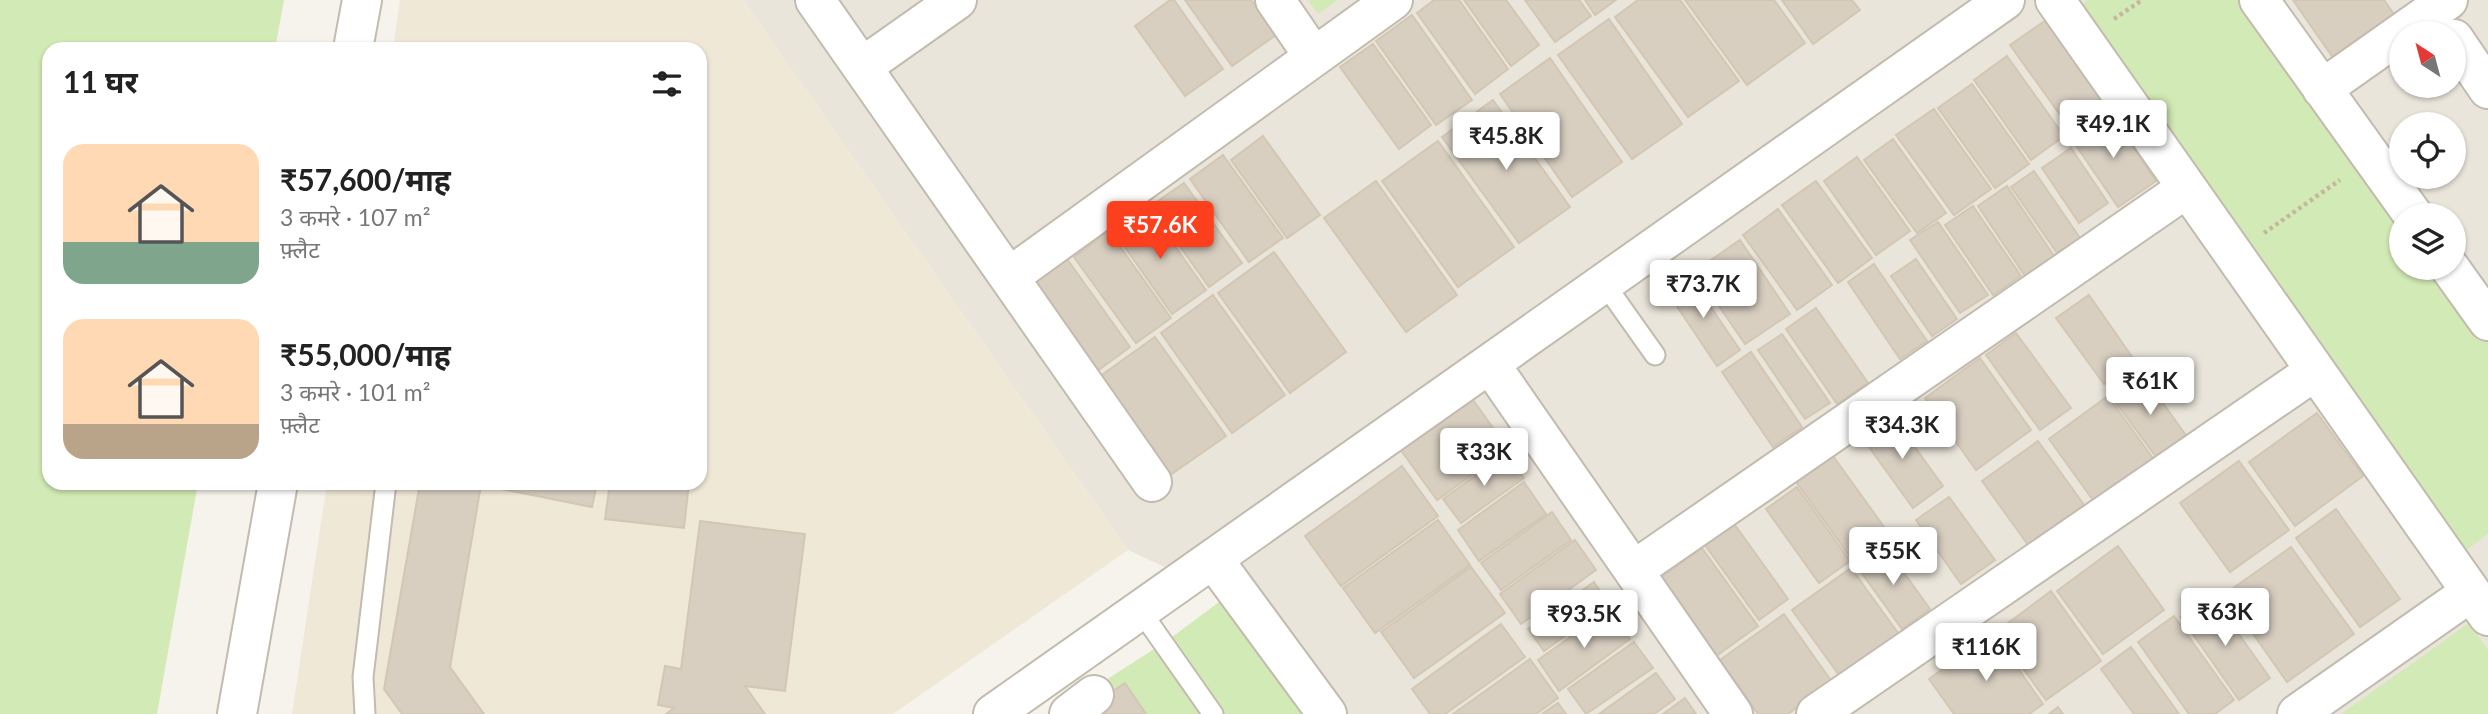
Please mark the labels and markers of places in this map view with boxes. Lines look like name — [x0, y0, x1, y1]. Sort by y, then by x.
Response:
pin: ₹49.1K — [2056, 100, 2170, 160]
pin: ₹45.8K — [1449, 113, 1563, 172]
pin: ₹57.6K — [1103, 202, 1217, 261]
pin: ₹73.7K — [1646, 260, 1760, 320]
pin: ₹61K — [2109, 358, 2191, 417]
pin: ₹34.3K — [1845, 402, 1959, 461]
pin: ₹33K — [1443, 428, 1525, 488]
pin: ₹55K — [1852, 528, 1934, 587]
pin: ₹63K — [2184, 588, 2266, 648]
pin: ₹93.5K — [1527, 590, 1641, 650]
pin: ₹116K — [1937, 624, 2035, 683]

